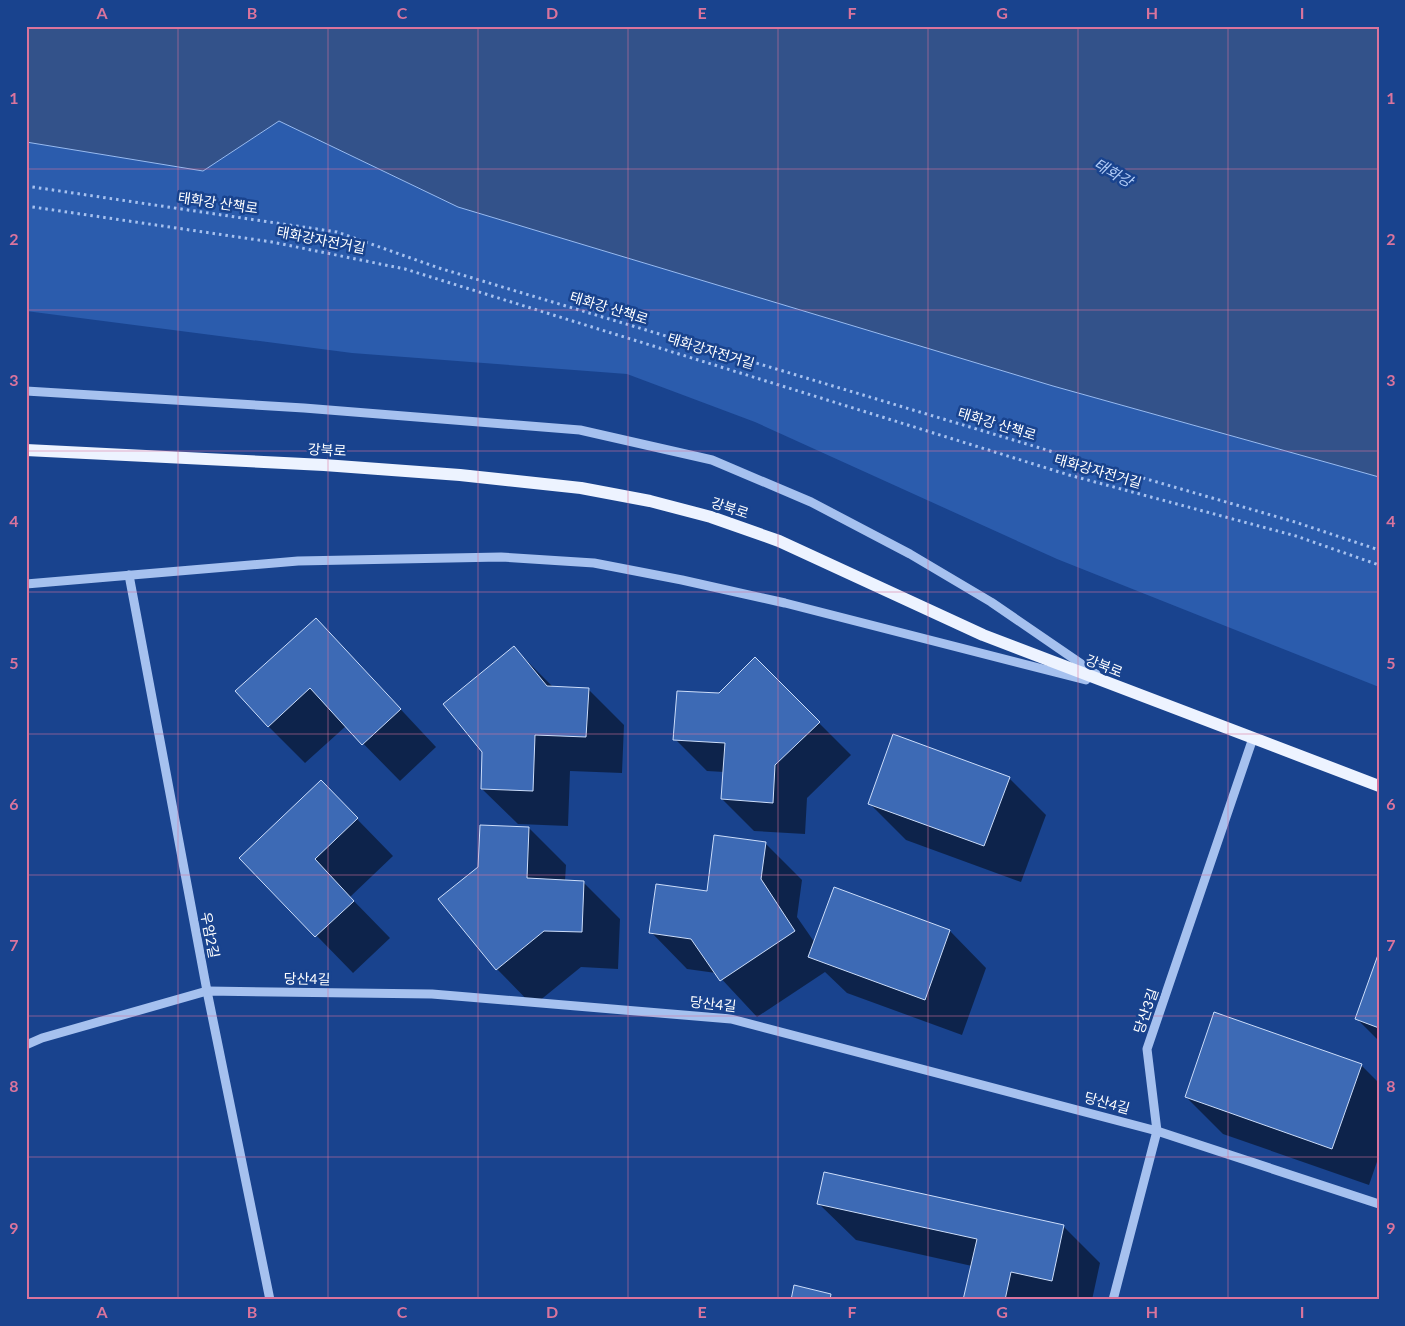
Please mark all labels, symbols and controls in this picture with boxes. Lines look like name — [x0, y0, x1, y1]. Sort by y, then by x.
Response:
text: A — [95, 3, 108, 22]
text: B — [247, 3, 257, 22]
text: C — [397, 3, 408, 22]
text: D — [546, 3, 558, 22]
text: E — [697, 3, 707, 22]
text: F — [847, 3, 857, 22]
text: G — [996, 3, 1008, 22]
text: H — [1146, 3, 1158, 22]
text: I — [1300, 3, 1304, 22]
text: 1 — [9, 88, 19, 107]
text: 1 — [1386, 88, 1396, 107]
water label: 태화강 — [1091, 154, 1138, 191]
street label: 태화강 산책로 — [177, 188, 259, 217]
street label: 태화강자전거길 — [275, 223, 367, 256]
text: 2 — [9, 229, 19, 248]
text: 2 — [1386, 229, 1396, 248]
street label: 태화강 산책로 — [568, 288, 650, 328]
street label: 태화강자전거길 — [666, 329, 757, 372]
text: 3 — [9, 370, 19, 389]
text: 3 — [1386, 370, 1396, 389]
street label: 태화강 산책로 — [956, 404, 1038, 444]
street label: 강북로 — [307, 440, 347, 459]
street label: 태화강자전거길 — [1052, 450, 1144, 491]
street label: 강북로 — [709, 493, 751, 522]
text: 4 — [9, 511, 19, 530]
text: 4 — [1386, 511, 1396, 530]
street label: 강북로 — [1083, 651, 1125, 680]
text: 5 — [9, 653, 19, 672]
text: 5 — [1386, 653, 1396, 672]
text: 6 — [9, 794, 19, 813]
text: 6 — [1386, 794, 1396, 813]
street label: 우암2길 — [198, 910, 223, 959]
text: 7 — [9, 935, 19, 954]
text: 7 — [1386, 935, 1396, 954]
street label: 당산4길 — [283, 970, 331, 987]
street label: 당산3길 — [1130, 986, 1161, 1036]
street label: 당산4길 — [689, 993, 737, 1014]
text: 8 — [9, 1076, 19, 1095]
text: 8 — [1386, 1076, 1396, 1095]
street label: 당산4길 — [1082, 1088, 1132, 1117]
text: 9 — [9, 1218, 19, 1237]
text: 9 — [1386, 1218, 1396, 1237]
text: A — [95, 1302, 108, 1321]
text: B — [247, 1302, 257, 1321]
text: C — [397, 1302, 408, 1321]
text: D — [546, 1302, 558, 1321]
text: E — [697, 1302, 707, 1321]
text: F — [847, 1302, 857, 1321]
text: G — [996, 1302, 1008, 1321]
text: H — [1146, 1302, 1158, 1321]
text: I — [1300, 1302, 1304, 1321]

